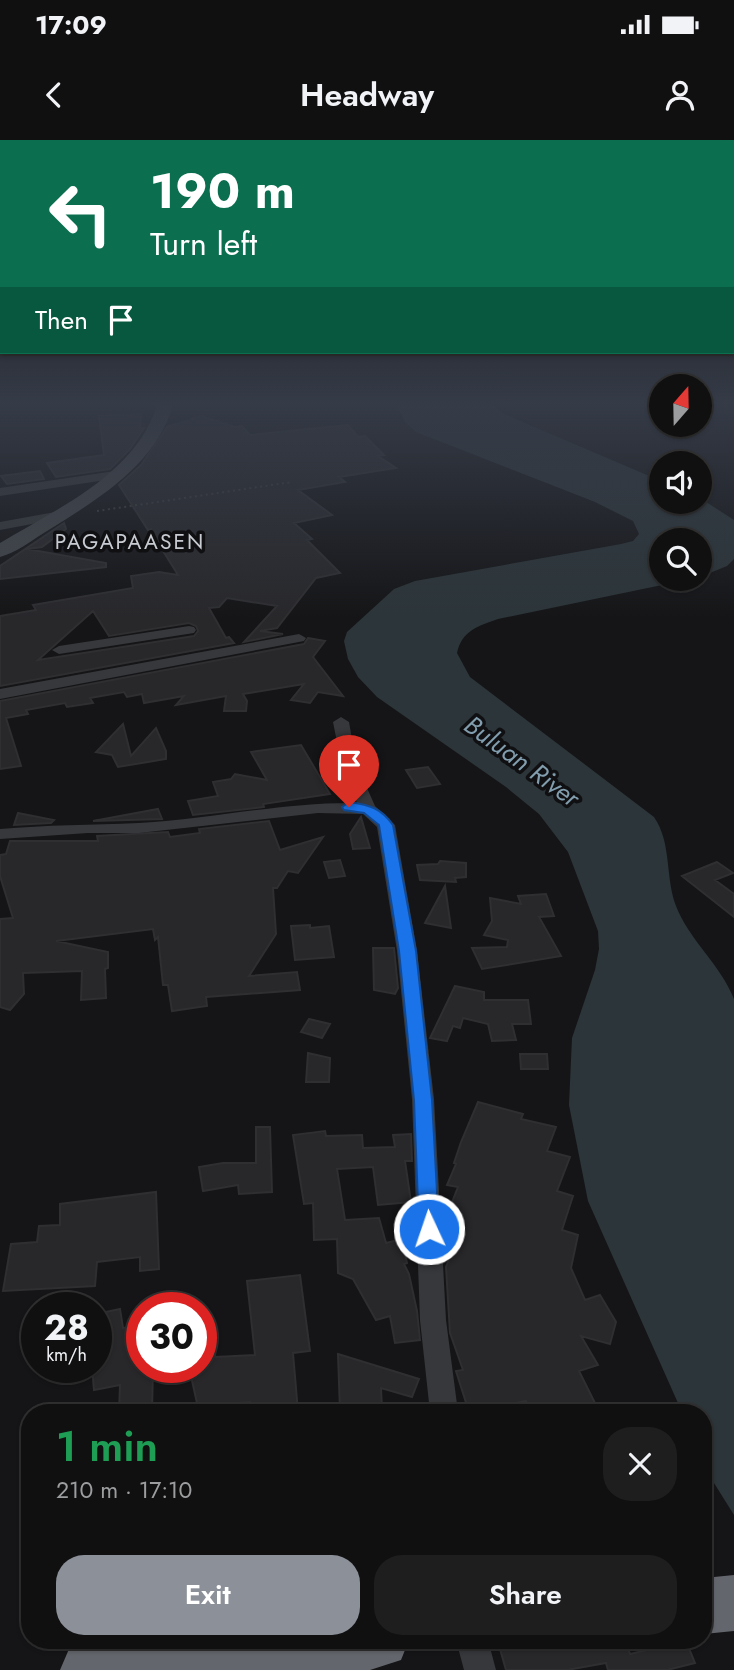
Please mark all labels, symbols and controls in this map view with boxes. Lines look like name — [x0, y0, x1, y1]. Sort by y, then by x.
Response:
text: 17:09 — [35, 6, 107, 44]
text: Headway — [300, 72, 434, 118]
icon: back — [35, 76, 73, 114]
icon: person — [661, 76, 699, 114]
text: 190 m — [150, 156, 295, 226]
icon: left — [35, 168, 126, 259]
text: Turn left — [150, 221, 257, 267]
text: Then — [35, 301, 88, 339]
icon: arrive — [102, 301, 140, 339]
north arrow — [649, 374, 712, 438]
map controls — [649, 374, 712, 591]
button: sound — [649, 451, 712, 514]
district label: PAGAPAASEN — [55, 527, 205, 557]
button: search — [649, 528, 712, 591]
water label: Buluan River — [456, 706, 589, 817]
pin — [319, 735, 379, 807]
icon: arrive — [330, 746, 368, 784]
position arrow — [392, 1192, 466, 1266]
speed limit sign: 30 — [126, 1292, 217, 1383]
text: 28 — [44, 1303, 89, 1353]
text: km/h — [46, 1342, 87, 1368]
text: 1 min — [56, 1416, 158, 1477]
button: close — [603, 1427, 677, 1501]
text: 210 m · 17:10 — [56, 1473, 192, 1507]
button: Exit — [56, 1555, 360, 1635]
button: Share — [374, 1555, 677, 1635]

